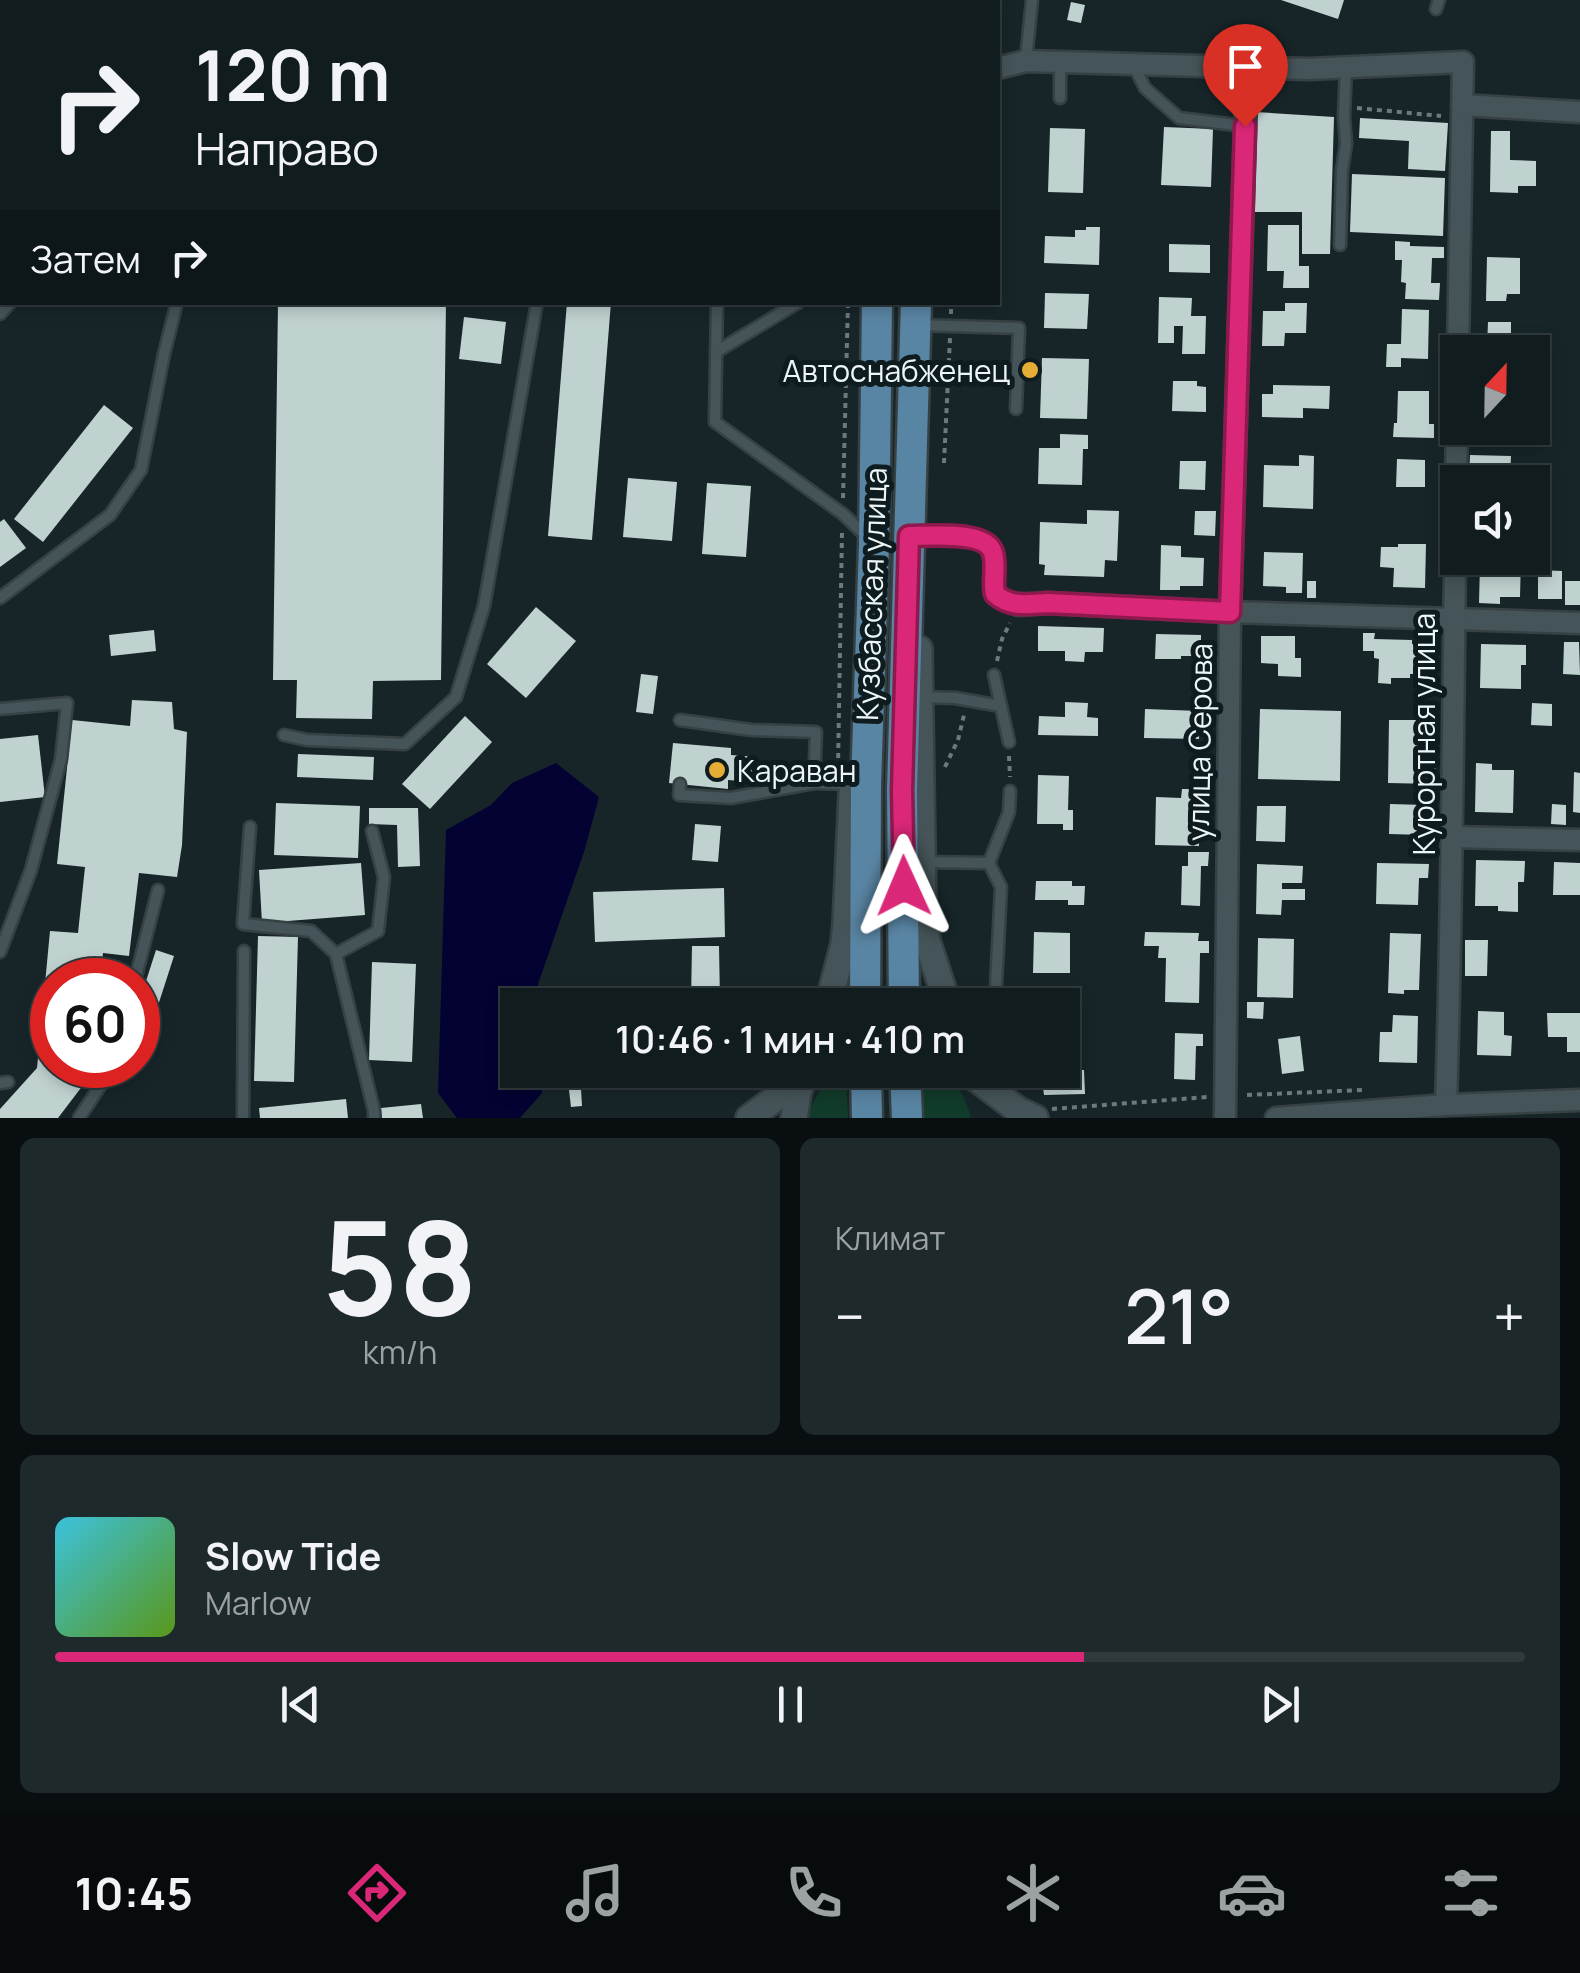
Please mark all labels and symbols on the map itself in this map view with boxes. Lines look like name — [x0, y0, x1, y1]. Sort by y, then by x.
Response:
pin — [1203, 24, 1288, 127]
north arrow — [1440, 335, 1550, 445]
place label: Автоснабженец — [782, 350, 1010, 391]
marker: Автоснабженец — [1019, 359, 1041, 381]
street label: Кузбасская улица — [846, 467, 896, 721]
street label: Курортная улица — [1403, 613, 1444, 855]
street label: улица Серова — [1177, 643, 1221, 841]
place label: Караван — [737, 750, 856, 791]
marker: Караван — [706, 759, 728, 781]
position arrow — [852, 834, 956, 938]
speed limit sign: 60 — [30, 958, 160, 1088]

